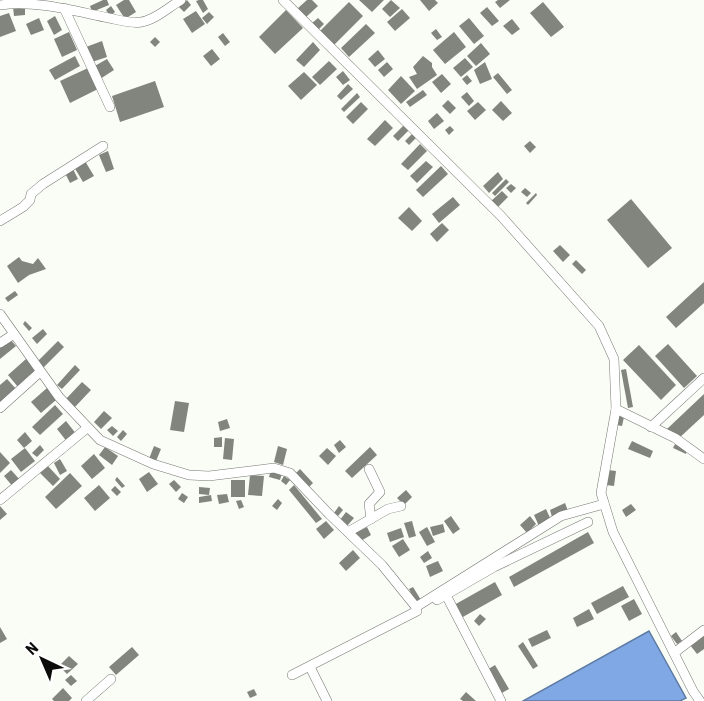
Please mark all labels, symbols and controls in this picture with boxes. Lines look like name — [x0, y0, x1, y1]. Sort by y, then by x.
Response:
north arrow — [12, 629, 72, 689]
text: N — [22, 638, 42, 659]

